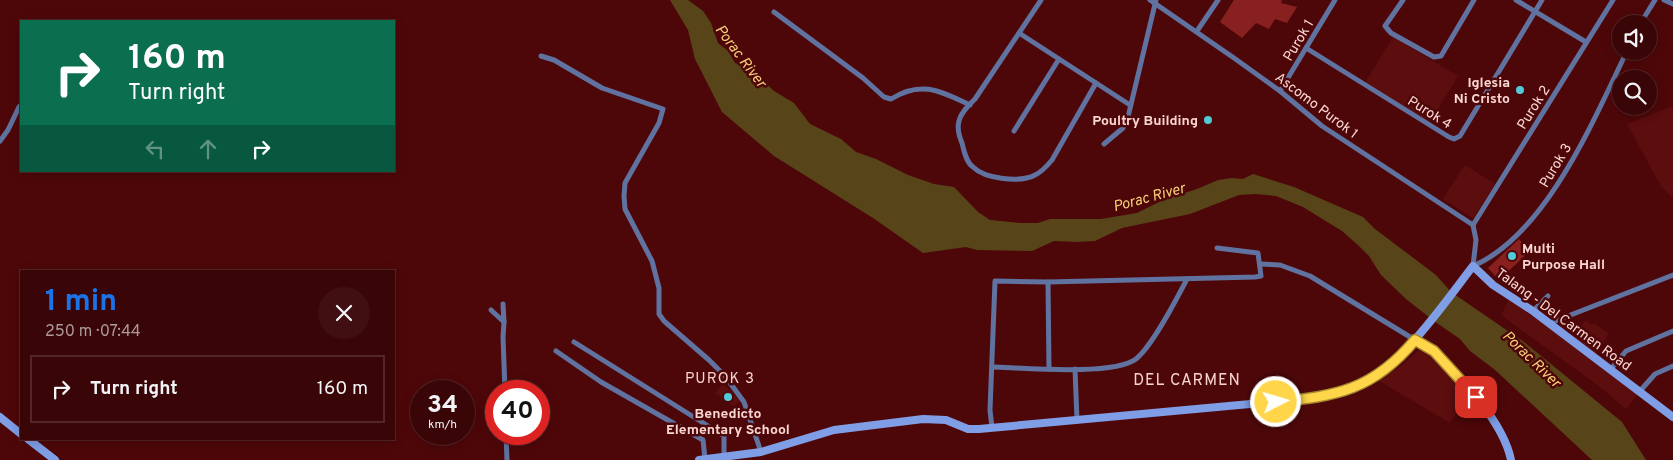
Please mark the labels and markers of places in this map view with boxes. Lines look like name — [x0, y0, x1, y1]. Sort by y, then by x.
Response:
place label: Iglesia Ni Cristo — [1454, 75, 1510, 108]
marker: Iglesia Ni Cristo — [1514, 84, 1526, 96]
place label: Poultry Building — [1092, 113, 1198, 130]
marker: Poultry Building — [1202, 114, 1214, 126]
place label: Multi Purpose Hall — [1522, 241, 1605, 274]
marker: Multi Purpose Hall — [1506, 250, 1518, 262]
pin — [1455, 376, 1497, 418]
marker: Benedicto Elementary School — [722, 391, 734, 403]
place label: Benedicto Elementary School — [666, 406, 790, 439]

